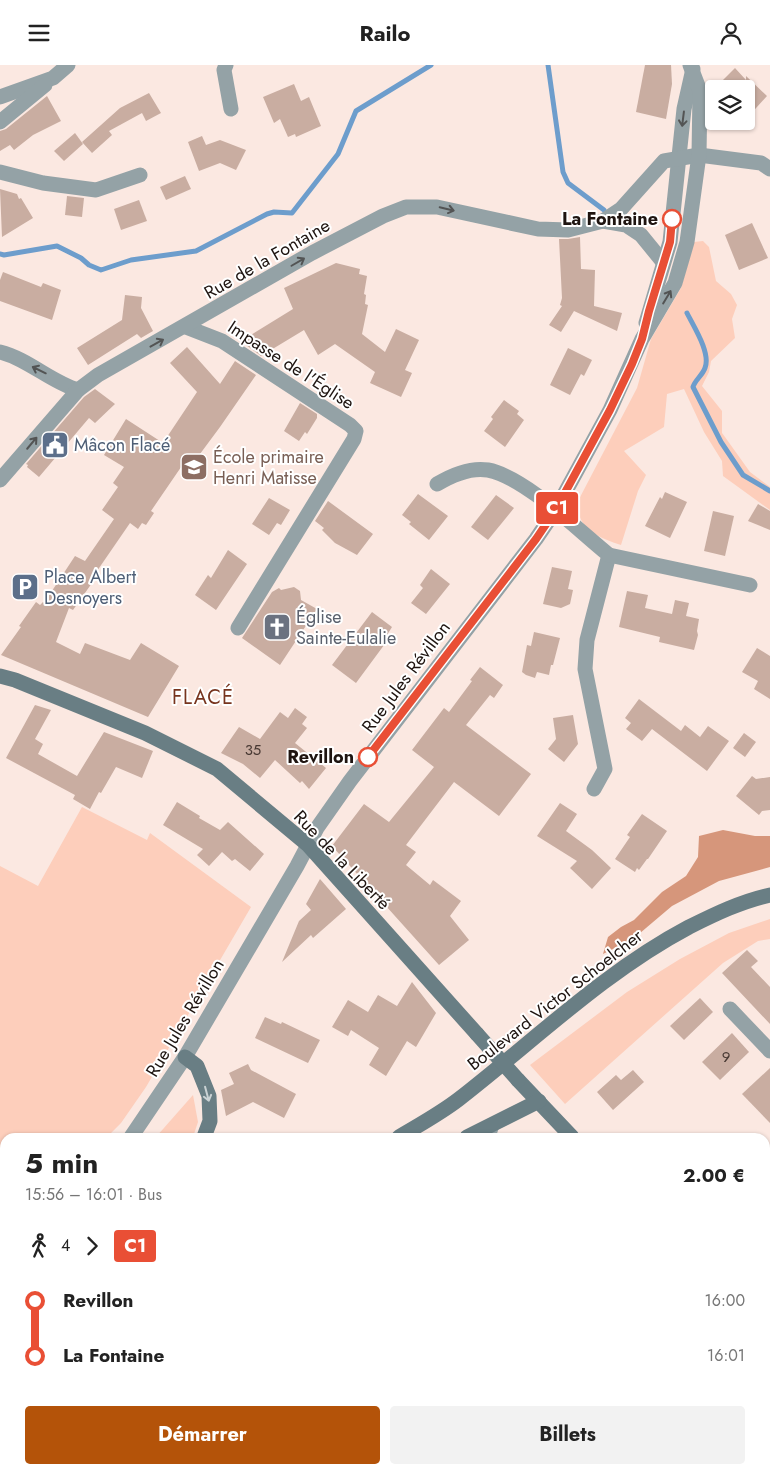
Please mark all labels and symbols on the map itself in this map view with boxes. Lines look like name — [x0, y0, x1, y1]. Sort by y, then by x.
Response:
one-way arrow — [678, 110, 688, 126]
one-way arrow — [438, 205, 454, 214]
place label: La Fontaine — [562, 206, 658, 232]
marker: La Fontaine — [662, 209, 682, 229]
street label: Rue de la Fontaine — [199, 212, 335, 306]
one-way arrow — [290, 256, 304, 266]
one-way arrow — [662, 291, 672, 305]
street label: Impasse de l'Église — [223, 314, 359, 416]
one-way arrow — [149, 338, 164, 347]
one-way arrow — [32, 365, 47, 375]
public building icon: Mâcon Flacé — [40, 430, 70, 460]
place label: Mâcon Flacé — [74, 432, 170, 458]
one-way arrow — [26, 437, 38, 450]
place label: École primaire Henri Matisse — [213, 444, 324, 491]
school or university icon: École primaire Henri Matisse — [179, 452, 209, 482]
line badge: C1 — [534, 492, 580, 524]
place label: Place Albert Desnoyers — [44, 564, 137, 611]
parking icon: Place Albert Desnoyers — [10, 572, 40, 602]
place label: Église Sainte-Eulalie — [296, 604, 396, 651]
church icon: Église Sainte-Eulalie — [262, 612, 292, 642]
street label: Rue Jules Révillon — [355, 616, 457, 738]
district label: FLACÉ — [172, 683, 234, 712]
house number: 35 — [245, 739, 261, 761]
place label: Revillon — [287, 744, 354, 770]
marker: Revillon — [358, 747, 378, 767]
street label: Rue de la Liberté — [288, 804, 396, 916]
street label: Boulevard Victor Schoelcher — [462, 923, 649, 1077]
street label: Rue Jules Révillon — [139, 954, 231, 1082]
house number: 9 — [722, 1046, 730, 1068]
one-way arrow — [203, 1085, 212, 1101]

